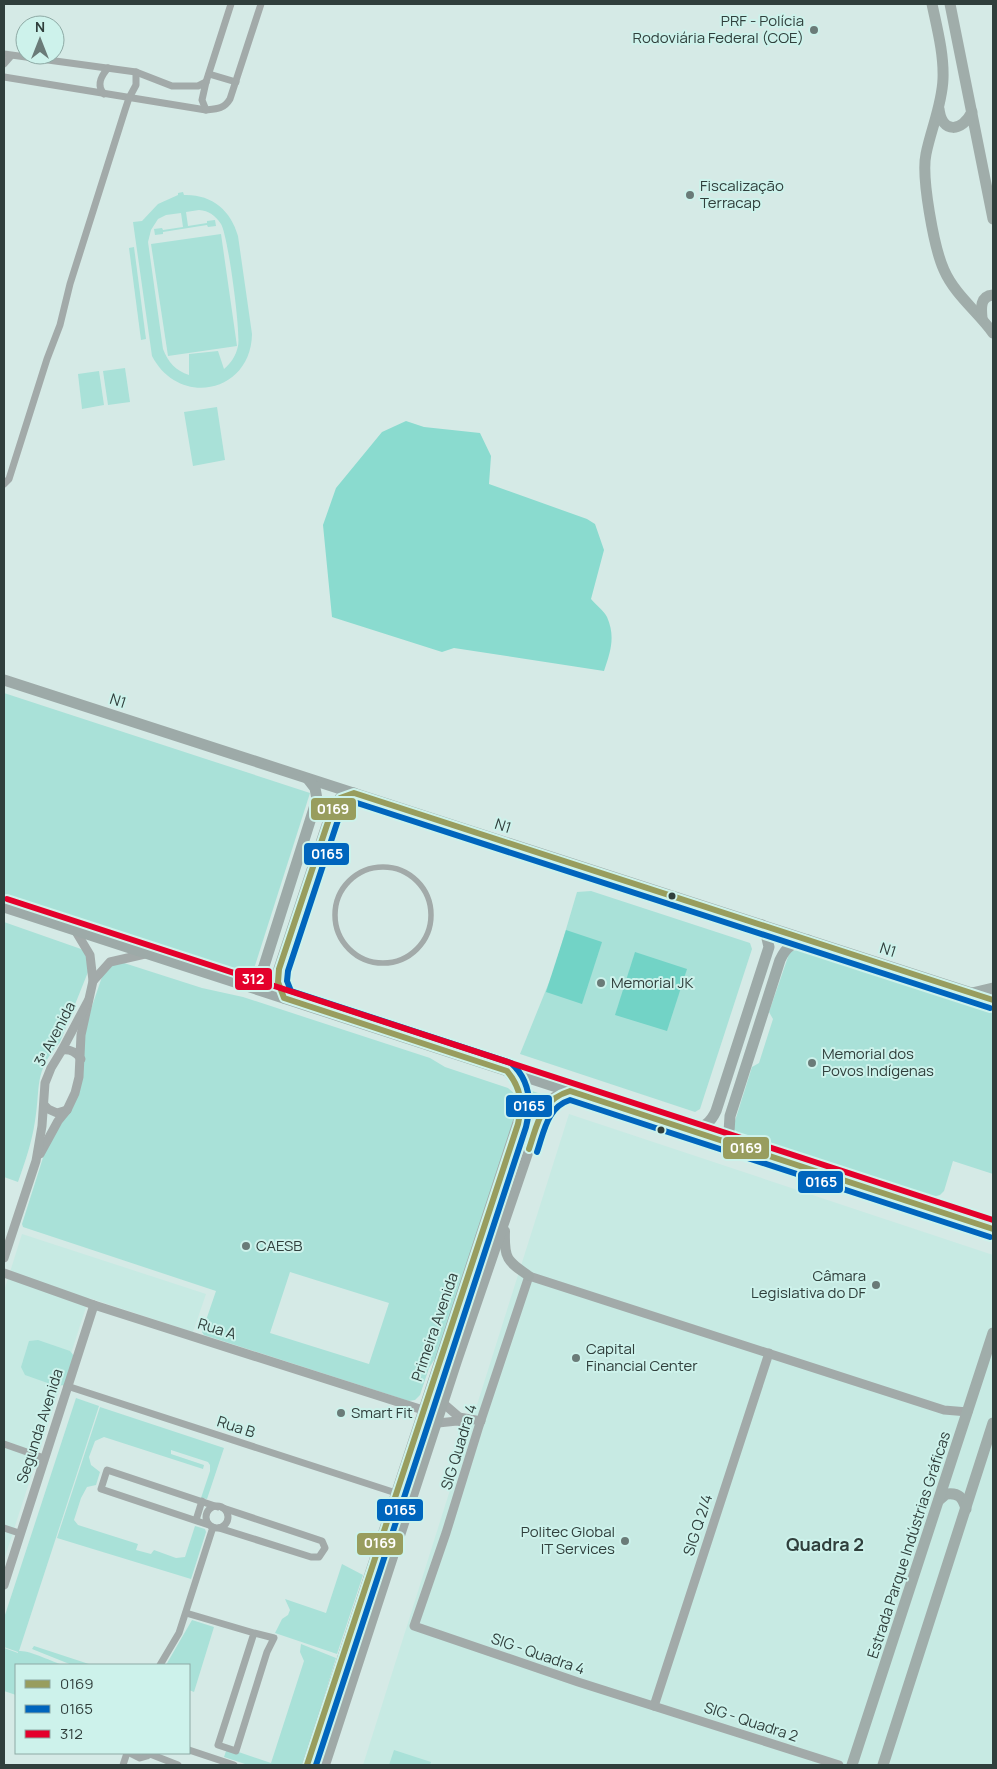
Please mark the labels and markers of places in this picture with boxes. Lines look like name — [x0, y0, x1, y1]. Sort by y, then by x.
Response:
place label: PRF - Polícia Rodoviária Federal (COE) — [633, 10, 804, 48]
marker: PRF - Polícia Rodoviária Federal (COE) — [808, 24, 820, 36]
place label: Fiscalização Terracap — [700, 175, 784, 213]
marker: Fiscalização Terracap — [684, 189, 696, 201]
unlabelled marker — [667, 891, 677, 901]
place label: Memorial JK — [611, 972, 693, 993]
marker: Memorial JK — [595, 977, 607, 989]
place label: Memorial dos Povos Indígenas — [822, 1043, 934, 1081]
marker: Memorial dos Povos Indígenas — [806, 1057, 818, 1069]
unlabelled marker — [656, 1125, 666, 1135]
place label: CAESB — [256, 1235, 303, 1256]
marker: CAESB — [240, 1240, 252, 1252]
place label: Câmara Legislativa do DF — [751, 1265, 866, 1303]
marker: Câmara Legislativa do DF — [870, 1279, 882, 1291]
place label: Capital Financial Center — [586, 1338, 698, 1376]
marker: Capital Financial Center — [570, 1352, 582, 1364]
place label: Smart Fit — [351, 1402, 413, 1423]
marker: Smart Fit — [335, 1407, 347, 1419]
place label: Politec Global IT Services — [521, 1521, 615, 1559]
marker: Politec Global IT Services — [619, 1535, 631, 1547]

